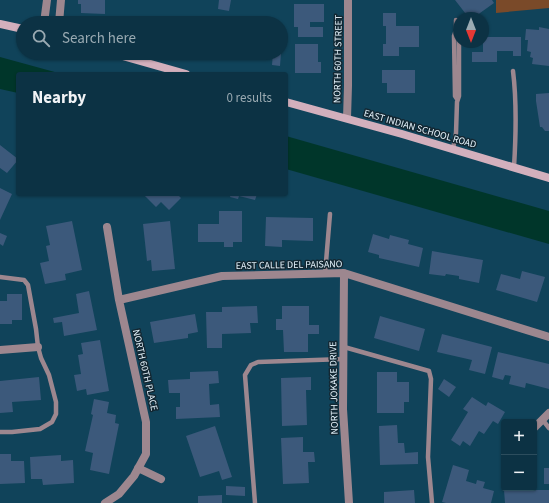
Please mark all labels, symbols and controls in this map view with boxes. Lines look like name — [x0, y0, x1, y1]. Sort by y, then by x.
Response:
north arrow — [453, 12, 489, 48]
street label: NORTH 60TH STREET — [330, 14, 346, 103]
search box — [16, 16, 288, 60]
icon: search — [30, 27, 52, 49]
text: Search here — [62, 28, 136, 49]
text: Nearby — [32, 86, 86, 110]
text: 0 results — [227, 89, 272, 107]
street label: EAST INDIAN SCHOOL ROAD — [362, 106, 478, 152]
street label: EAST CALLE DEL PAISANO — [236, 257, 343, 273]
street label: NORTH 60TH PLACE — [129, 328, 161, 412]
street label: NORTH JOKAKE DRIVE — [326, 341, 342, 435]
map controls — [501, 419, 537, 491]
button: + — [501, 419, 537, 455]
button: − — [501, 455, 537, 491]

